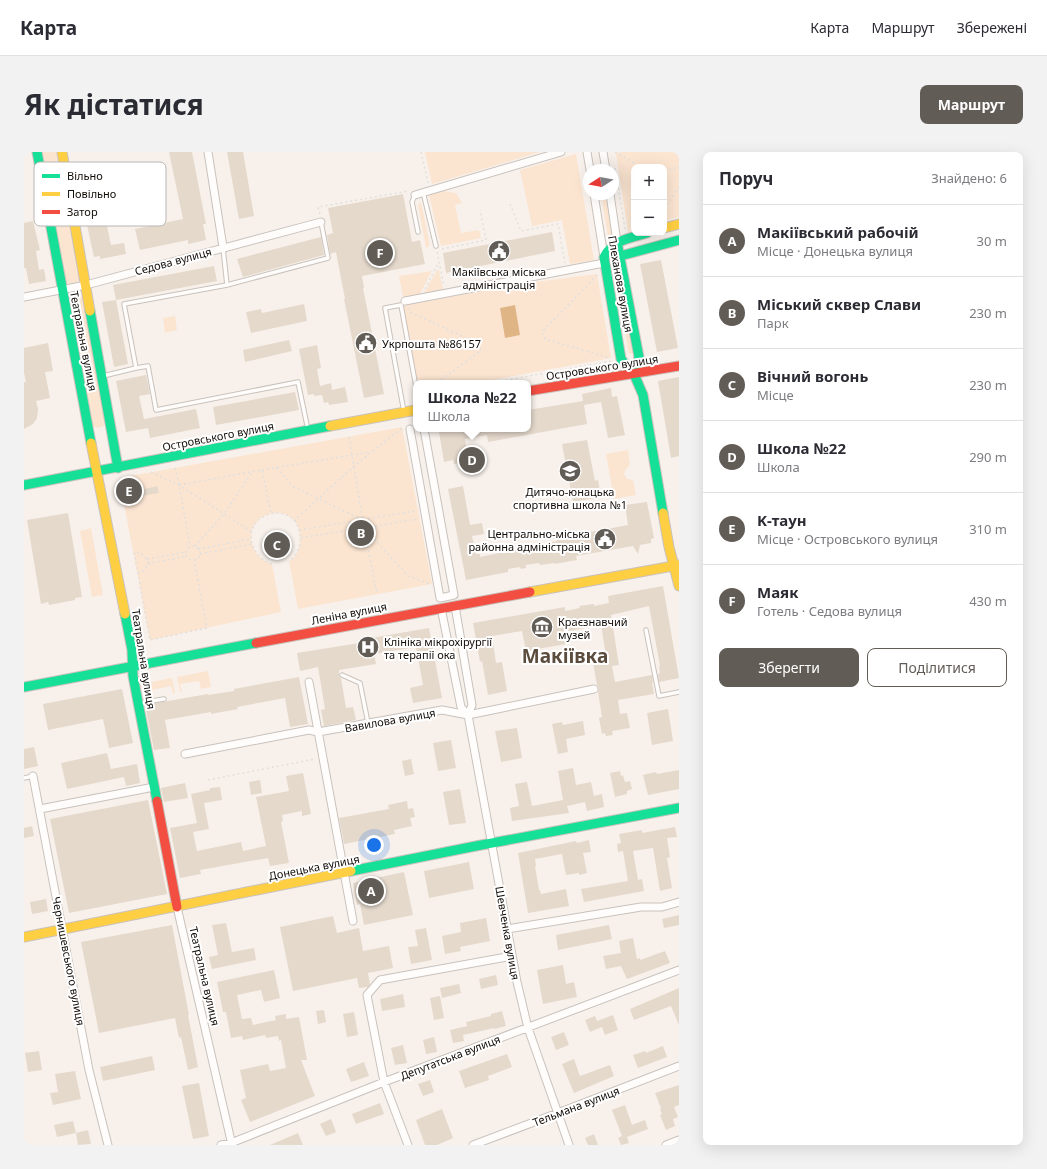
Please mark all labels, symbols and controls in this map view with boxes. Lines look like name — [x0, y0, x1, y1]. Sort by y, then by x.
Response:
text: Карта — [20, 15, 77, 41]
text: Карта — [810, 18, 849, 37]
text: Маршрут — [871, 18, 935, 37]
text: Збережені — [957, 18, 1027, 37]
text: Як дістатися — [24, 85, 204, 123]
button: Маршрут — [920, 85, 1023, 124]
legend — [34, 162, 166, 226]
north arrow — [583, 164, 619, 200]
map controls — [631, 164, 667, 236]
button: + — [631, 164, 667, 200]
text: Поруч — [719, 167, 773, 190]
text: Вільно — [67, 168, 103, 183]
text: Знайдено: 6 — [931, 169, 1007, 187]
text: Повільно — [67, 186, 116, 201]
button: − — [631, 200, 667, 236]
text: Затор — [67, 204, 98, 219]
text: Макіївський рабочій — [757, 222, 919, 242]
text: A — [728, 232, 737, 250]
text: 30 m — [977, 232, 1007, 250]
street label: Плеханова вулиця — [605, 235, 637, 333]
pin: F — [367, 238, 393, 268]
public building icon: Макіївська міська адміністрація — [486, 238, 512, 264]
text: Місце · Донецька вулиця — [757, 242, 913, 260]
street label: Седова вулиця — [133, 244, 213, 278]
place label: Макіївська міська адміністрація — [452, 264, 546, 292]
street label: Театральна вулиця — [67, 290, 101, 392]
text: Міський сквер Слави — [757, 294, 921, 314]
text: B — [728, 304, 736, 322]
text: 230 m — [969, 304, 1007, 322]
text: Парк — [757, 314, 789, 332]
public building icon: Укрпошта №86157 — [353, 330, 379, 356]
place label: Укрпошта №86157 — [382, 336, 481, 351]
street label: Островського вулиця — [545, 351, 659, 383]
text: Вічний вогонь — [757, 366, 868, 386]
text: C — [728, 376, 736, 394]
text: 230 m — [969, 376, 1007, 394]
popup — [413, 380, 531, 432]
text: Місце — [757, 386, 794, 404]
text: Школа №22 — [427, 387, 517, 407]
text: Школа — [427, 407, 470, 425]
street label: Островського вулиця — [161, 418, 275, 454]
text: Школа №22 — [757, 438, 846, 458]
pin: D — [459, 445, 485, 475]
text: D — [727, 448, 737, 466]
text: 290 m — [969, 448, 1007, 466]
school or university icon: Дитячо-юнацька спортивна школа №1 — [557, 458, 583, 484]
text: Школа — [757, 458, 800, 476]
pin: E — [116, 476, 142, 506]
place label: Дитячо-юнацька спортивна школа №1 — [513, 484, 627, 512]
text: K-таун — [757, 510, 807, 530]
pin: B — [348, 518, 374, 548]
text: E — [728, 520, 736, 538]
text: 310 m — [969, 520, 1007, 538]
place label: Центрально-міська районна адміністрація — [468, 526, 590, 554]
public building icon: Центрально-міська районна адміністрація — [592, 526, 618, 552]
pin: C — [264, 530, 290, 560]
text: Місце · Островського вулиця — [757, 530, 938, 548]
text: Маяк — [757, 582, 798, 602]
text: F — [728, 592, 736, 610]
text: 430 m — [969, 592, 1007, 610]
street label: Леніна вулиця — [310, 598, 388, 628]
text: Готель · Седова вулиця — [757, 602, 902, 620]
street label: Театральна вулиця — [129, 608, 159, 710]
museum icon: Краєзнавчий музей — [529, 614, 555, 640]
place label: Краєзнавчий музей — [558, 614, 628, 642]
hospital icon: Клініка мікрохірургії та терапії ока — [355, 634, 381, 660]
place label: Клініка мікрохірургії та терапії ока — [384, 634, 492, 662]
district label: Макіївка — [522, 643, 608, 669]
button: Зберегти — [719, 648, 859, 687]
button: Поділитися — [867, 648, 1007, 687]
street label: Вавилова вулиця — [343, 705, 437, 735]
your location — [364, 835, 384, 855]
street label: Донецька вулиця — [267, 851, 361, 883]
pin: A — [358, 876, 384, 906]
street label: Шевченка вулиця — [492, 885, 524, 981]
street label: Чернишевського вулиця — [49, 895, 89, 1027]
street label: Театральна вулиця — [186, 925, 224, 1027]
street label: Депутатська вулиця — [398, 1031, 502, 1083]
street label: Тельмана вулиця — [530, 1083, 622, 1129]

